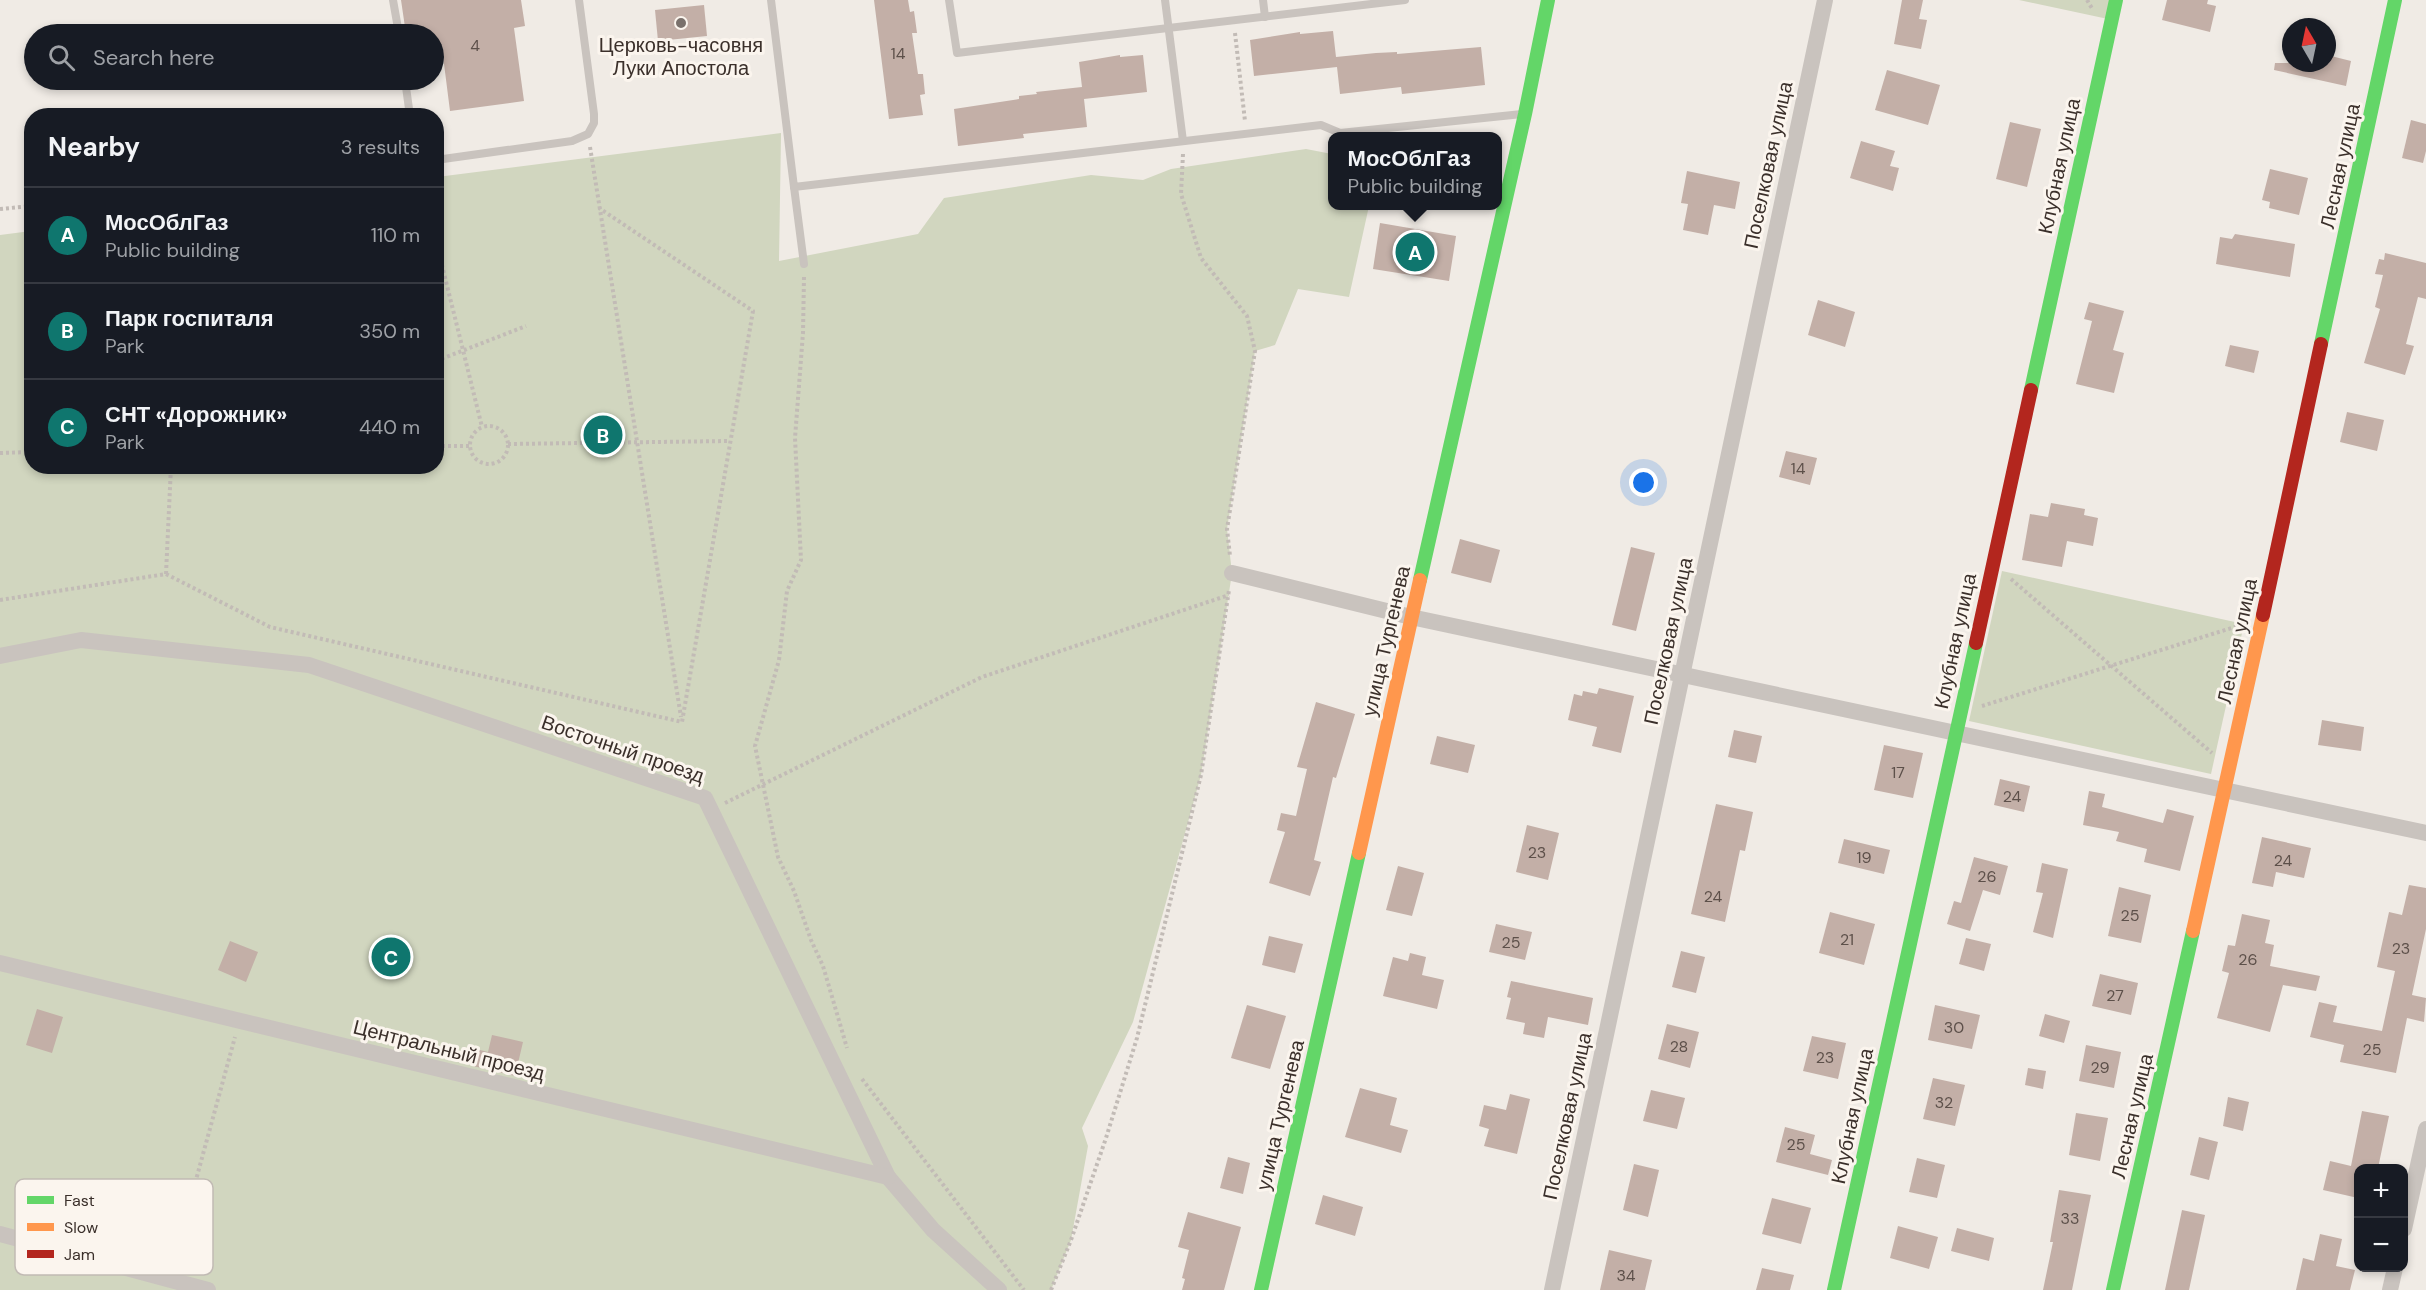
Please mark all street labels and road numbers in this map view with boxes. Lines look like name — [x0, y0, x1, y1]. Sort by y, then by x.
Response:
street label: Поселковая улица — [1738, 78, 1799, 251]
street label: Клубная улица — [2032, 95, 2086, 236]
street label: Лесная улица — [2314, 100, 2366, 231]
street label: Поселковая улица — [1638, 554, 1699, 727]
street label: улица Тургенева — [1356, 562, 1416, 719]
street label: Клубная улица — [1928, 570, 1982, 711]
street label: Лесная улица — [2211, 575, 2263, 706]
street label: Восточный проезд — [538, 709, 708, 789]
street label: Центральный проезд — [351, 1014, 548, 1086]
street label: Поселковая улица — [1537, 1029, 1598, 1202]
street label: улица Тургенева — [1250, 1036, 1310, 1193]
street label: Клубная улица — [1825, 1045, 1879, 1186]
street label: Лесная улица — [2105, 1050, 2159, 1181]

